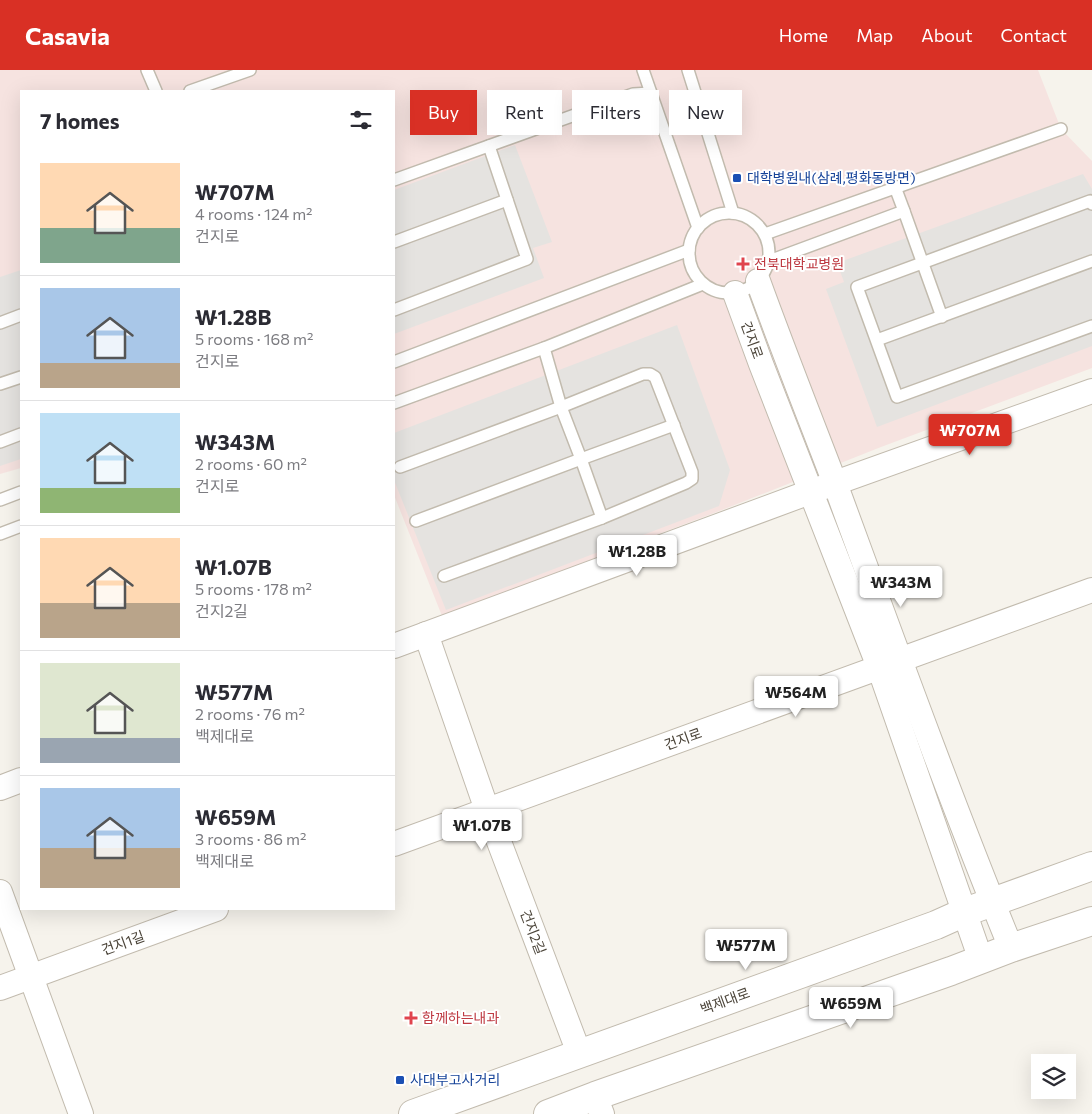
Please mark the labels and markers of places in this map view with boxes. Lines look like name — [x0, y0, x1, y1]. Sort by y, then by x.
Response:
place label: 대학병원내(삼례,평화동방면) — [747, 169, 916, 186]
marker: 대학병원내(삼례,평화동방면) — [731, 172, 743, 184]
place label: 전북대학교병원 — [754, 255, 844, 272]
marker: 전북대학교병원 — [736, 257, 750, 271]
pin: ₩707M — [935, 414, 1005, 456]
pin: ₩1.28B — [596, 534, 678, 577]
pin: ₩343M — [866, 566, 936, 608]
pin: ₩564M — [761, 676, 831, 718]
pin: ₩1.07B — [441, 808, 523, 851]
pin: ₩577M — [711, 928, 781, 971]
pin: ₩659M — [816, 986, 886, 1029]
place label: 함께하는내과 — [422, 1009, 499, 1026]
marker: 함께하는내과 — [404, 1011, 418, 1025]
place label: 사대부고사거리 — [410, 1071, 500, 1088]
marker: 사대부고사거리 — [394, 1074, 406, 1086]

